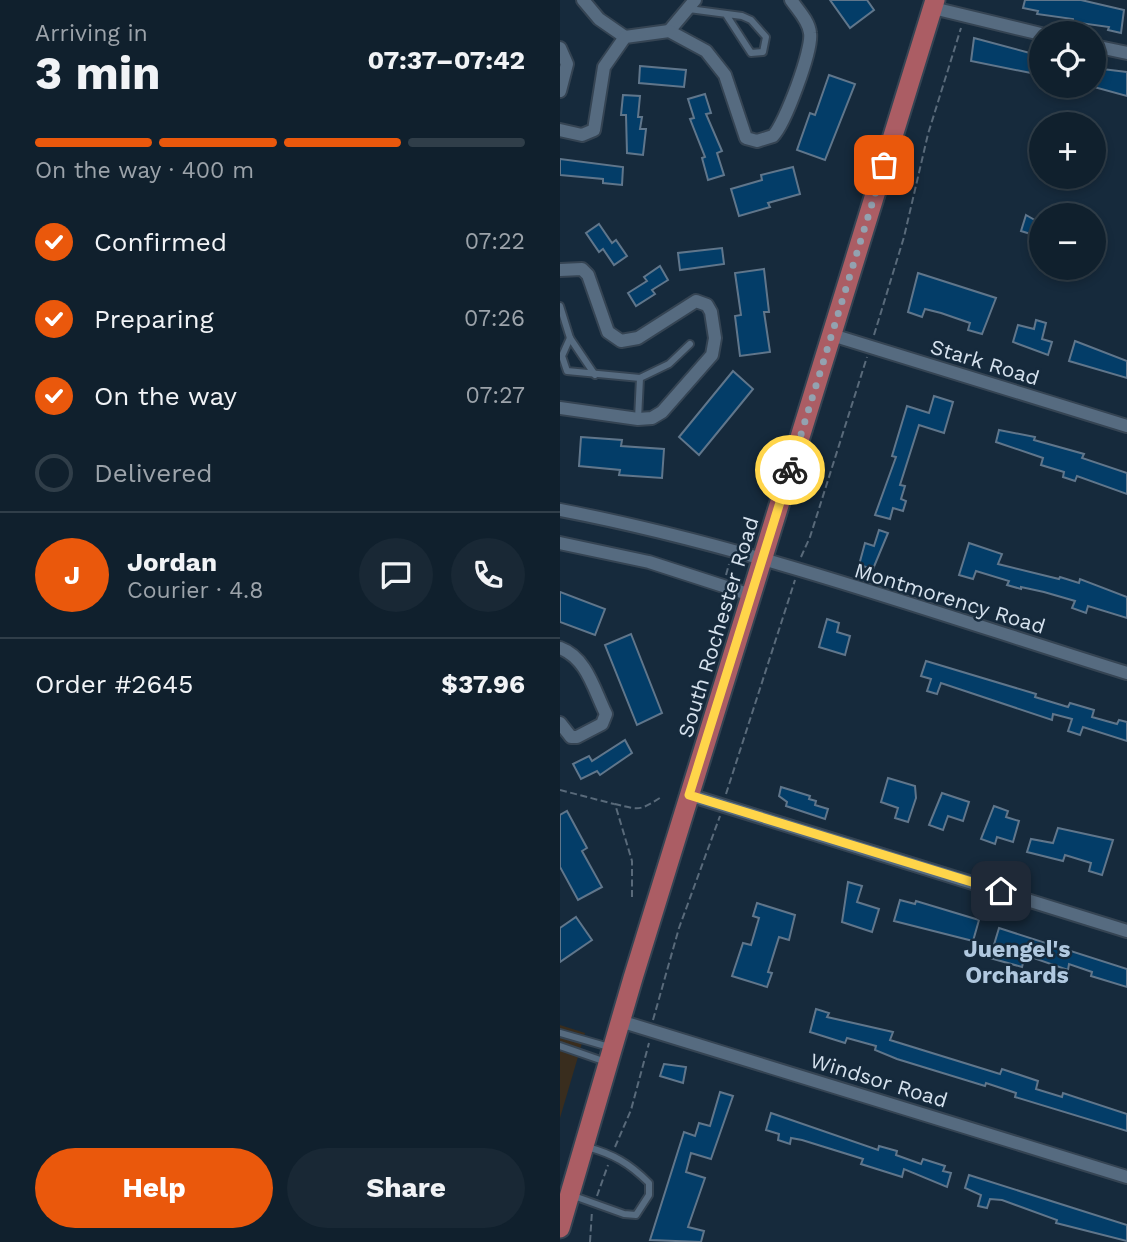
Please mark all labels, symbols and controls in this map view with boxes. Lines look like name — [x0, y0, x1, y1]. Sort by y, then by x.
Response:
text: Arriving in — [35, 20, 148, 47]
map controls — [1029, 21, 1106, 280]
button: locate — [1029, 21, 1106, 98]
text: 07:37–07:42 — [368, 45, 525, 75]
text: 3 min — [35, 46, 161, 100]
button: + — [1029, 112, 1106, 189]
pin — [854, 135, 914, 195]
icon: bag — [865, 146, 903, 184]
text: On the way · 400 m — [35, 157, 254, 184]
button: − — [1029, 203, 1106, 280]
icon: check — [35, 223, 73, 261]
text: Confirmed — [94, 227, 227, 257]
text: 07:22 — [465, 228, 525, 255]
icon: check — [35, 300, 73, 338]
text: Preparing — [94, 304, 214, 334]
text: 07:26 — [464, 305, 525, 332]
street label: Stark Road — [928, 334, 1042, 390]
icon: check — [35, 377, 73, 415]
text: On the way — [94, 381, 237, 411]
text: 07:27 — [466, 382, 525, 409]
courier — [755, 435, 825, 505]
icon: bike — [771, 451, 809, 489]
text: Delivered — [94, 458, 213, 488]
street label: South Rochester Road — [672, 514, 764, 740]
button: chat — [359, 538, 433, 612]
button: phone — [451, 538, 525, 612]
text: Jordan — [127, 547, 217, 577]
street label: Montmorency Road — [852, 557, 1048, 639]
text: J — [64, 560, 80, 590]
text: Courier · 4.8 — [127, 577, 263, 604]
text: Order #2645 — [35, 669, 193, 699]
text: $37.96 — [441, 669, 525, 699]
pin — [971, 861, 1031, 921]
icon: home — [982, 872, 1020, 910]
district label: Juengel's Orchards — [964, 936, 1070, 989]
street label: Windsor Road — [807, 1047, 951, 1113]
button: Help — [35, 1148, 273, 1228]
button: Share — [287, 1148, 525, 1228]

